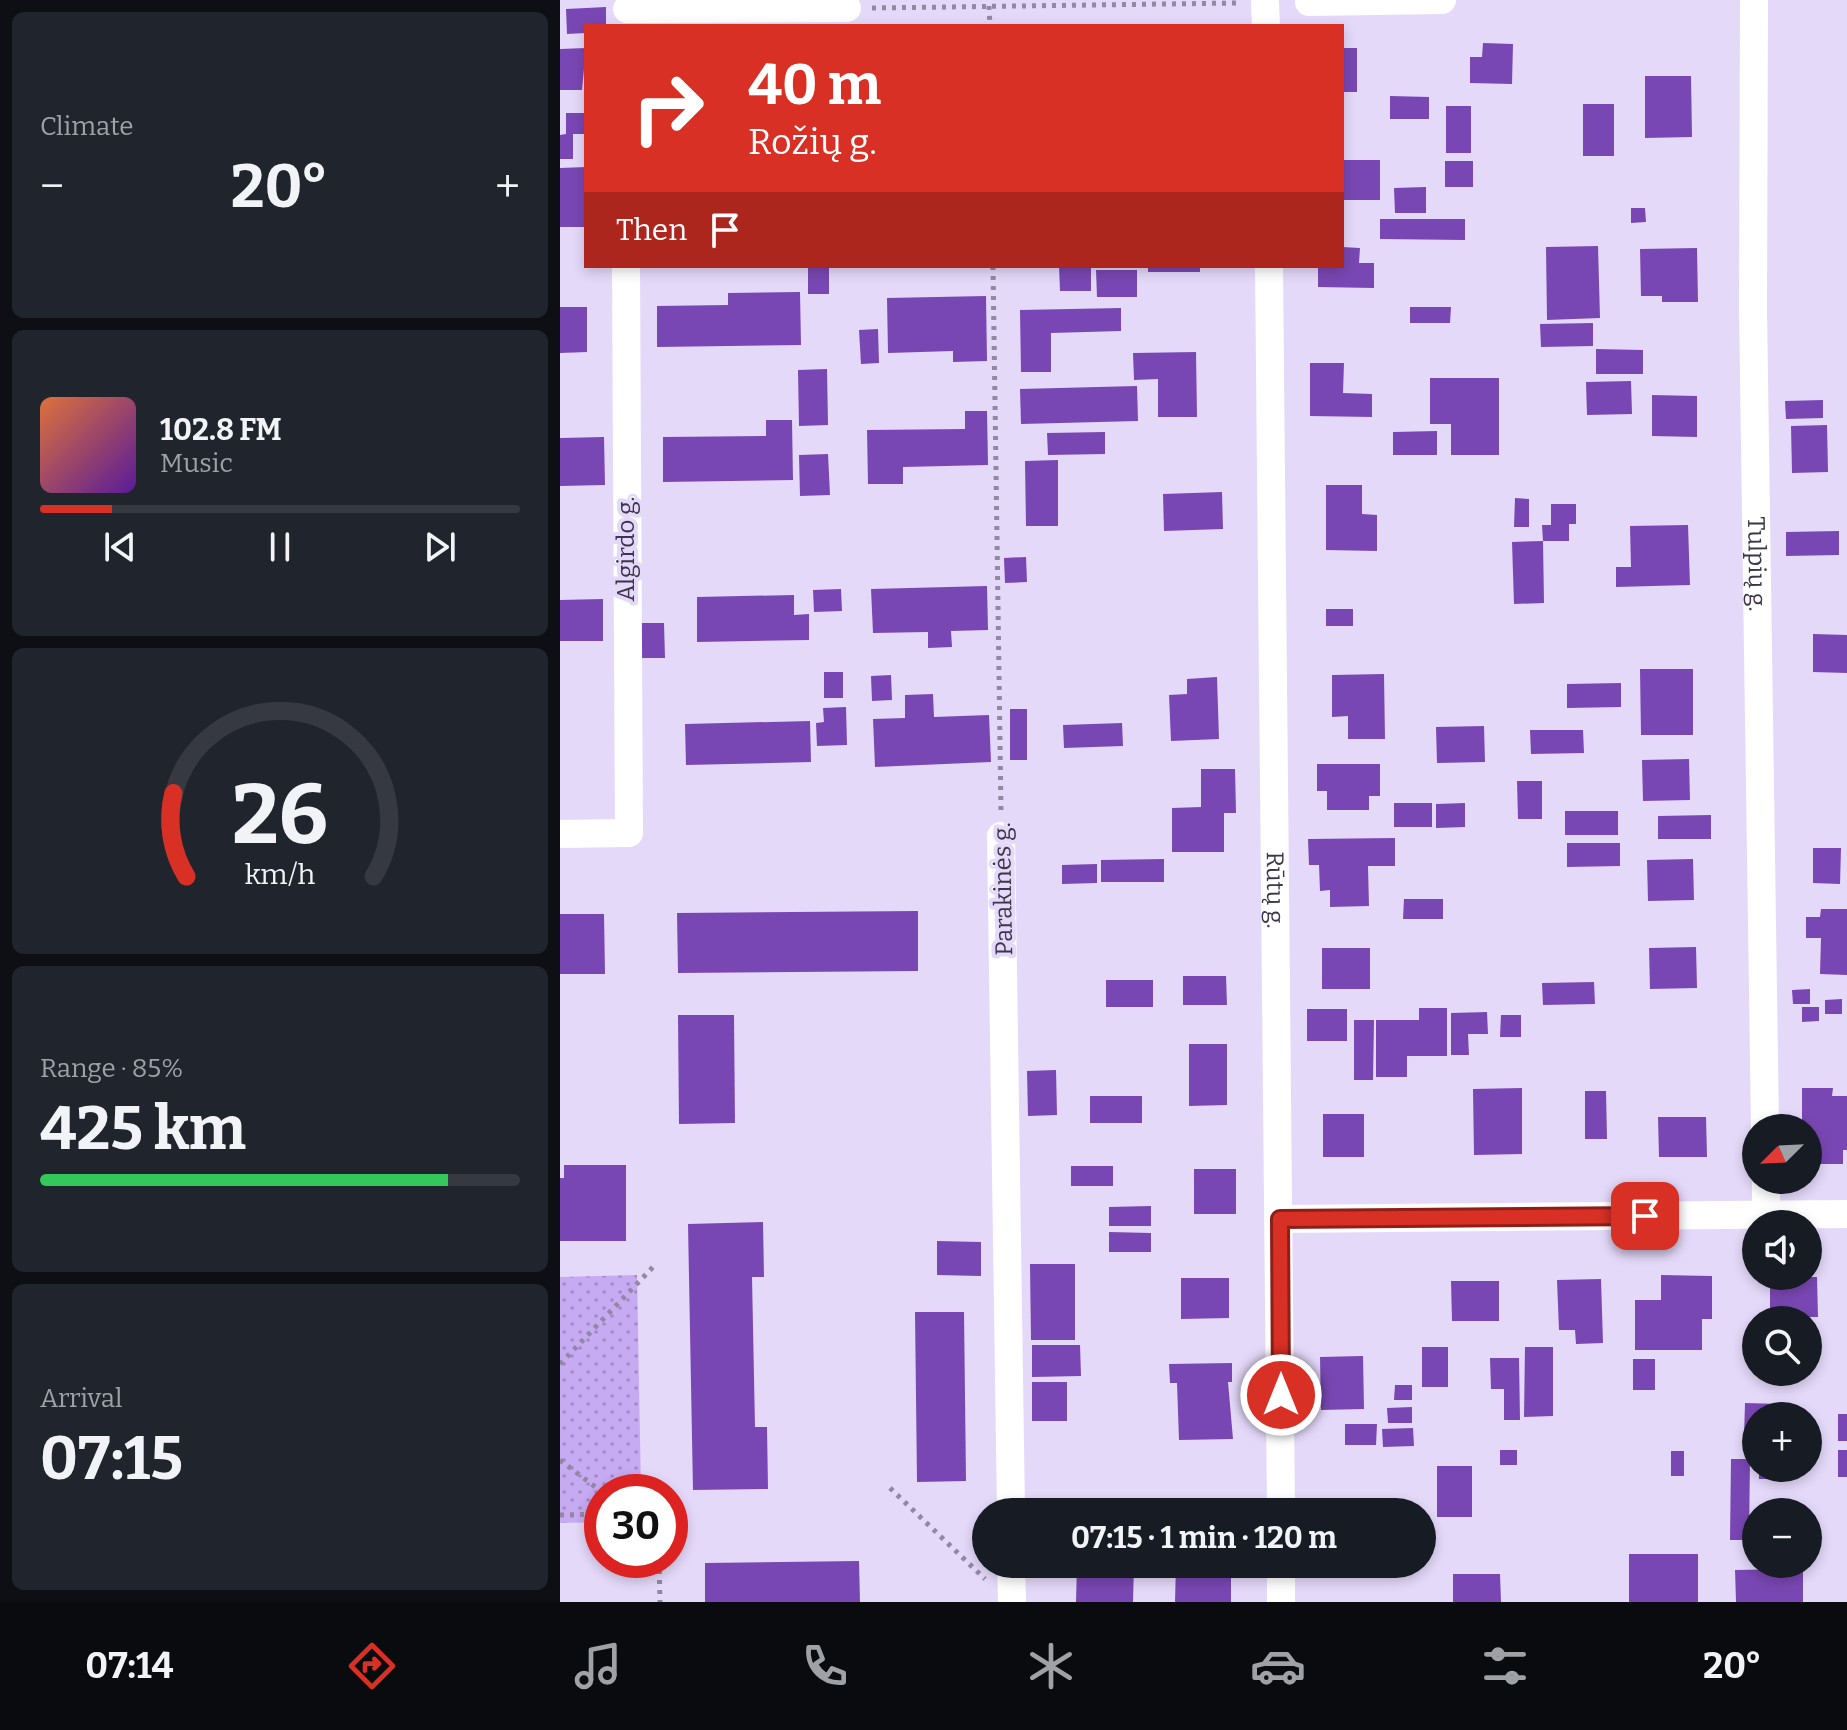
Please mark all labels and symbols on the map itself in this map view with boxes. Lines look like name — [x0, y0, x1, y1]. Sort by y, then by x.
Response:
street label: Algirdo g. — [612, 496, 640, 602]
street label: Tulpių g. — [1742, 516, 1771, 612]
street label: Parakinės g. — [988, 822, 1018, 956]
street label: Rūtų g. — [1261, 851, 1289, 929]
north arrow — [1742, 1114, 1822, 1194]
pin — [1611, 1182, 1679, 1250]
position arrow — [1239, 1353, 1323, 1437]
speed limit sign: 30 — [584, 1474, 688, 1578]

